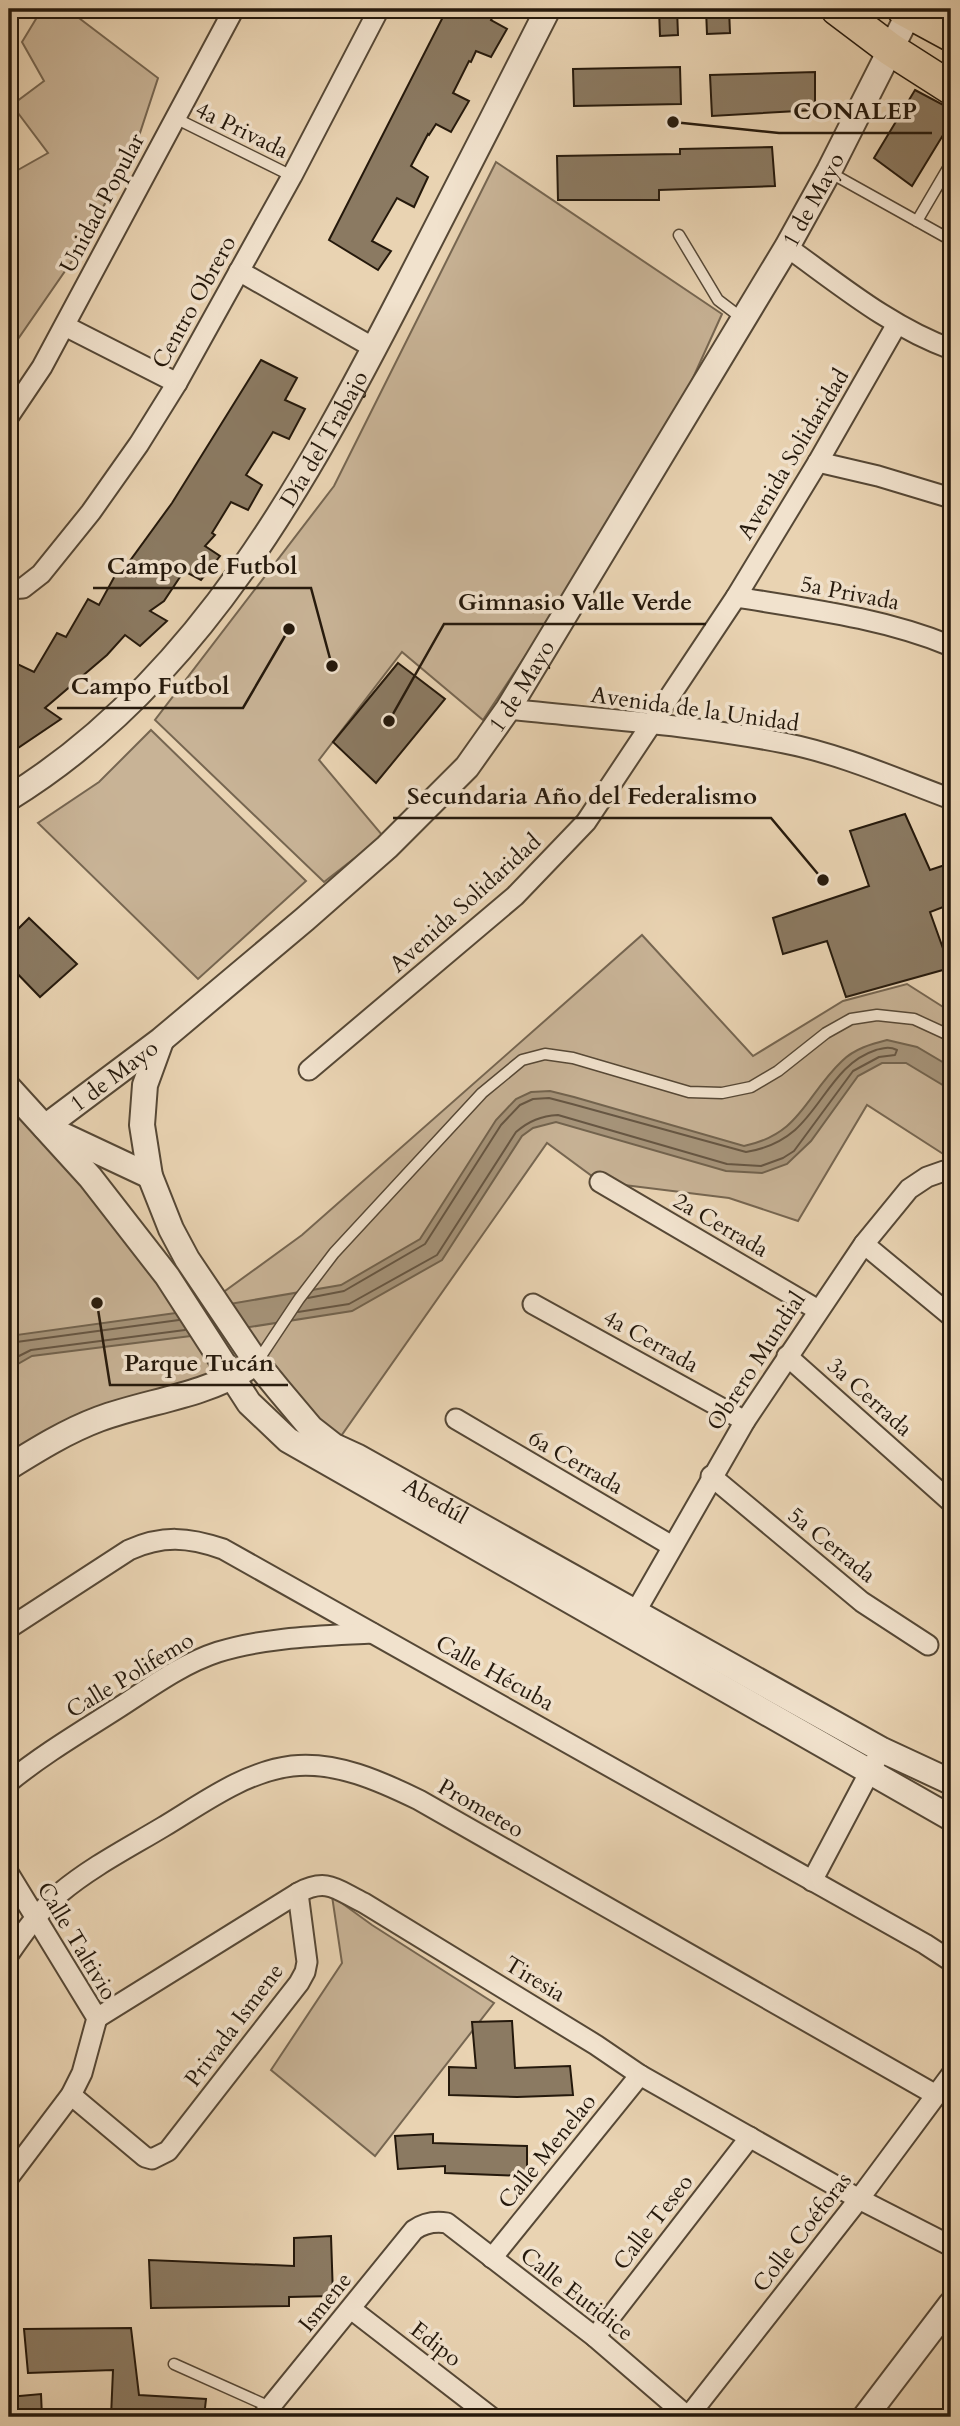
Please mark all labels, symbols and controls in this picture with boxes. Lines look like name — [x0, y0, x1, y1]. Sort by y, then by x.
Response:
callout: CONALEP — [779, 88, 932, 133]
street label: 4a Privada — [190, 94, 294, 166]
text: CONALEP — [793, 95, 917, 128]
street label: Unidad Popular — [52, 127, 152, 278]
street label: 1 de Mayo — [775, 147, 851, 252]
street label: Centro Obrero — [145, 230, 243, 374]
street label: Avenida Solidaridad — [730, 362, 857, 545]
street label: Día del Trabajo — [272, 365, 375, 513]
callout: Campo de Futbol — [93, 543, 311, 588]
text: Campo de Futbol — [107, 550, 297, 583]
street label: 5a Privada — [798, 568, 902, 618]
callout: Gimnasio Valle Verde — [444, 579, 706, 624]
text: Gimnasio Valle Verde — [458, 586, 692, 619]
street label: 1 de Mayo — [481, 634, 562, 738]
callout: Campo Futbol — [57, 663, 243, 708]
text: Campo Futbol — [71, 670, 229, 703]
street label: Avenida de la Unidad — [589, 679, 802, 739]
callout: Secundaria Año del Federalismo — [393, 773, 771, 818]
text: Secundaria Año del Federalismo — [407, 780, 757, 813]
street label: Avenida Solidaridad — [383, 826, 548, 979]
street label: 1 de Mayo — [63, 1032, 164, 1119]
street label: 2a Cerrada — [668, 1185, 774, 1265]
street label: Obrero Mundial — [699, 1285, 813, 1437]
street label: 4a Cerrada — [598, 1302, 704, 1380]
callout: Parque Tucán — [110, 1340, 288, 1385]
text: Parque Tucán — [124, 1347, 275, 1380]
street label: 3a Cerrada — [821, 1350, 919, 1444]
street label: 6a Cerrada — [523, 1422, 629, 1502]
street label: Abedúl — [398, 1470, 474, 1531]
street label: 5a Cerrada — [782, 1500, 883, 1590]
street label: Calle Polifemo — [60, 1625, 200, 1725]
street label: Calle Hécuba — [430, 1628, 560, 1718]
street label: Prometeo — [432, 1771, 530, 1845]
street label: Calle Taltivio — [30, 1876, 124, 2006]
street label: Tiresia — [499, 1949, 571, 2009]
street label: Privada Ismene — [177, 1957, 291, 2093]
street label: Calle Menelao — [491, 2087, 603, 2215]
street label: Colle Coéforas — [745, 2166, 859, 2298]
street label: Calle Teseo — [606, 2168, 700, 2276]
street label: Calle Eutidice — [514, 2240, 640, 2348]
street label: Ismene — [291, 2265, 359, 2339]
street label: Edipo — [404, 2314, 468, 2374]

